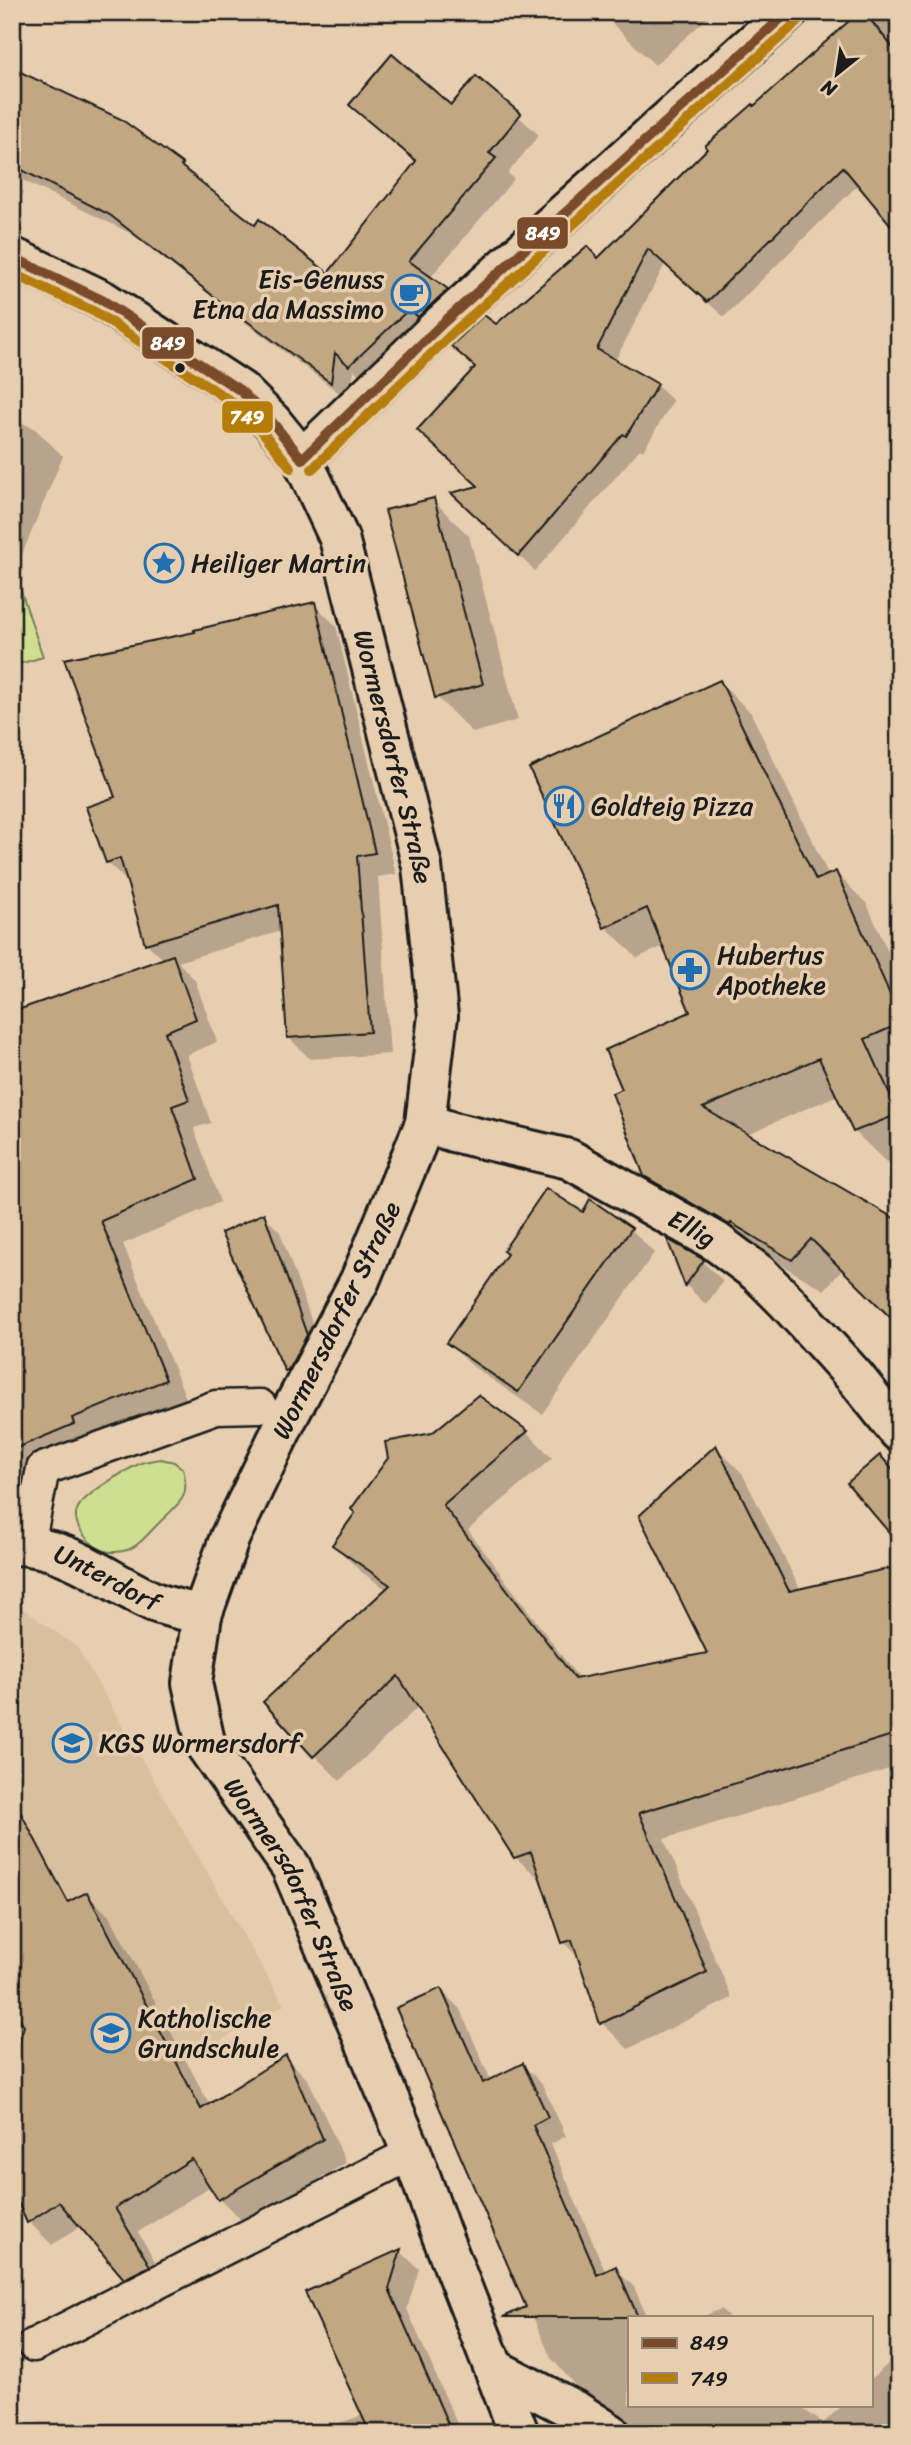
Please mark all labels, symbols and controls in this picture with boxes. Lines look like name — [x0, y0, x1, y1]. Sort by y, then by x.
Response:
north arrow — [802, 38, 872, 108]
text: N — [814, 70, 844, 106]
line badge: 849 — [516, 216, 569, 250]
text: 849 — [525, 217, 561, 250]
place label: Eis-Genuss Etna da Massimo — [192, 256, 385, 332]
cafe icon: Eis-Genuss Etna da Massimo — [390, 273, 432, 315]
line badge: 849 — [141, 326, 195, 360]
text: 849 — [150, 327, 186, 360]
unlabelled marker — [173, 361, 187, 375]
line badge: 749 — [221, 400, 274, 434]
text: 749 — [230, 401, 265, 434]
place label: Heiliger Martin — [191, 540, 366, 586]
place icon: Heiliger Martin — [143, 542, 185, 584]
street label: Wormersdorfer Straße — [340, 625, 447, 886]
place label: Goldteig Pizza — [591, 783, 754, 829]
restaurant icon: Goldteig Pizza — [543, 785, 585, 827]
place label: Hubertus Apotheke — [716, 932, 826, 1008]
pharmacy icon: Hubertus Apotheke — [669, 949, 711, 991]
street label: Wormersdorfer Straße — [258, 1192, 414, 1447]
street label: Ellig — [659, 1196, 725, 1260]
street label: Unterdorf — [47, 1531, 170, 1626]
place label: KGS Wormersdorf — [99, 1720, 304, 1766]
school or university icon: KGS Wormersdorf — [51, 1722, 93, 1764]
street label: Wormersdorfer Straße — [211, 1767, 373, 2019]
place label: Katholische Grundschule — [138, 1995, 279, 2071]
school or university icon: Katholische Grundschule — [90, 2012, 132, 2054]
legend — [628, 2316, 872, 2406]
text: 849 — [690, 2324, 729, 2362]
text: 749 — [690, 2360, 728, 2398]

